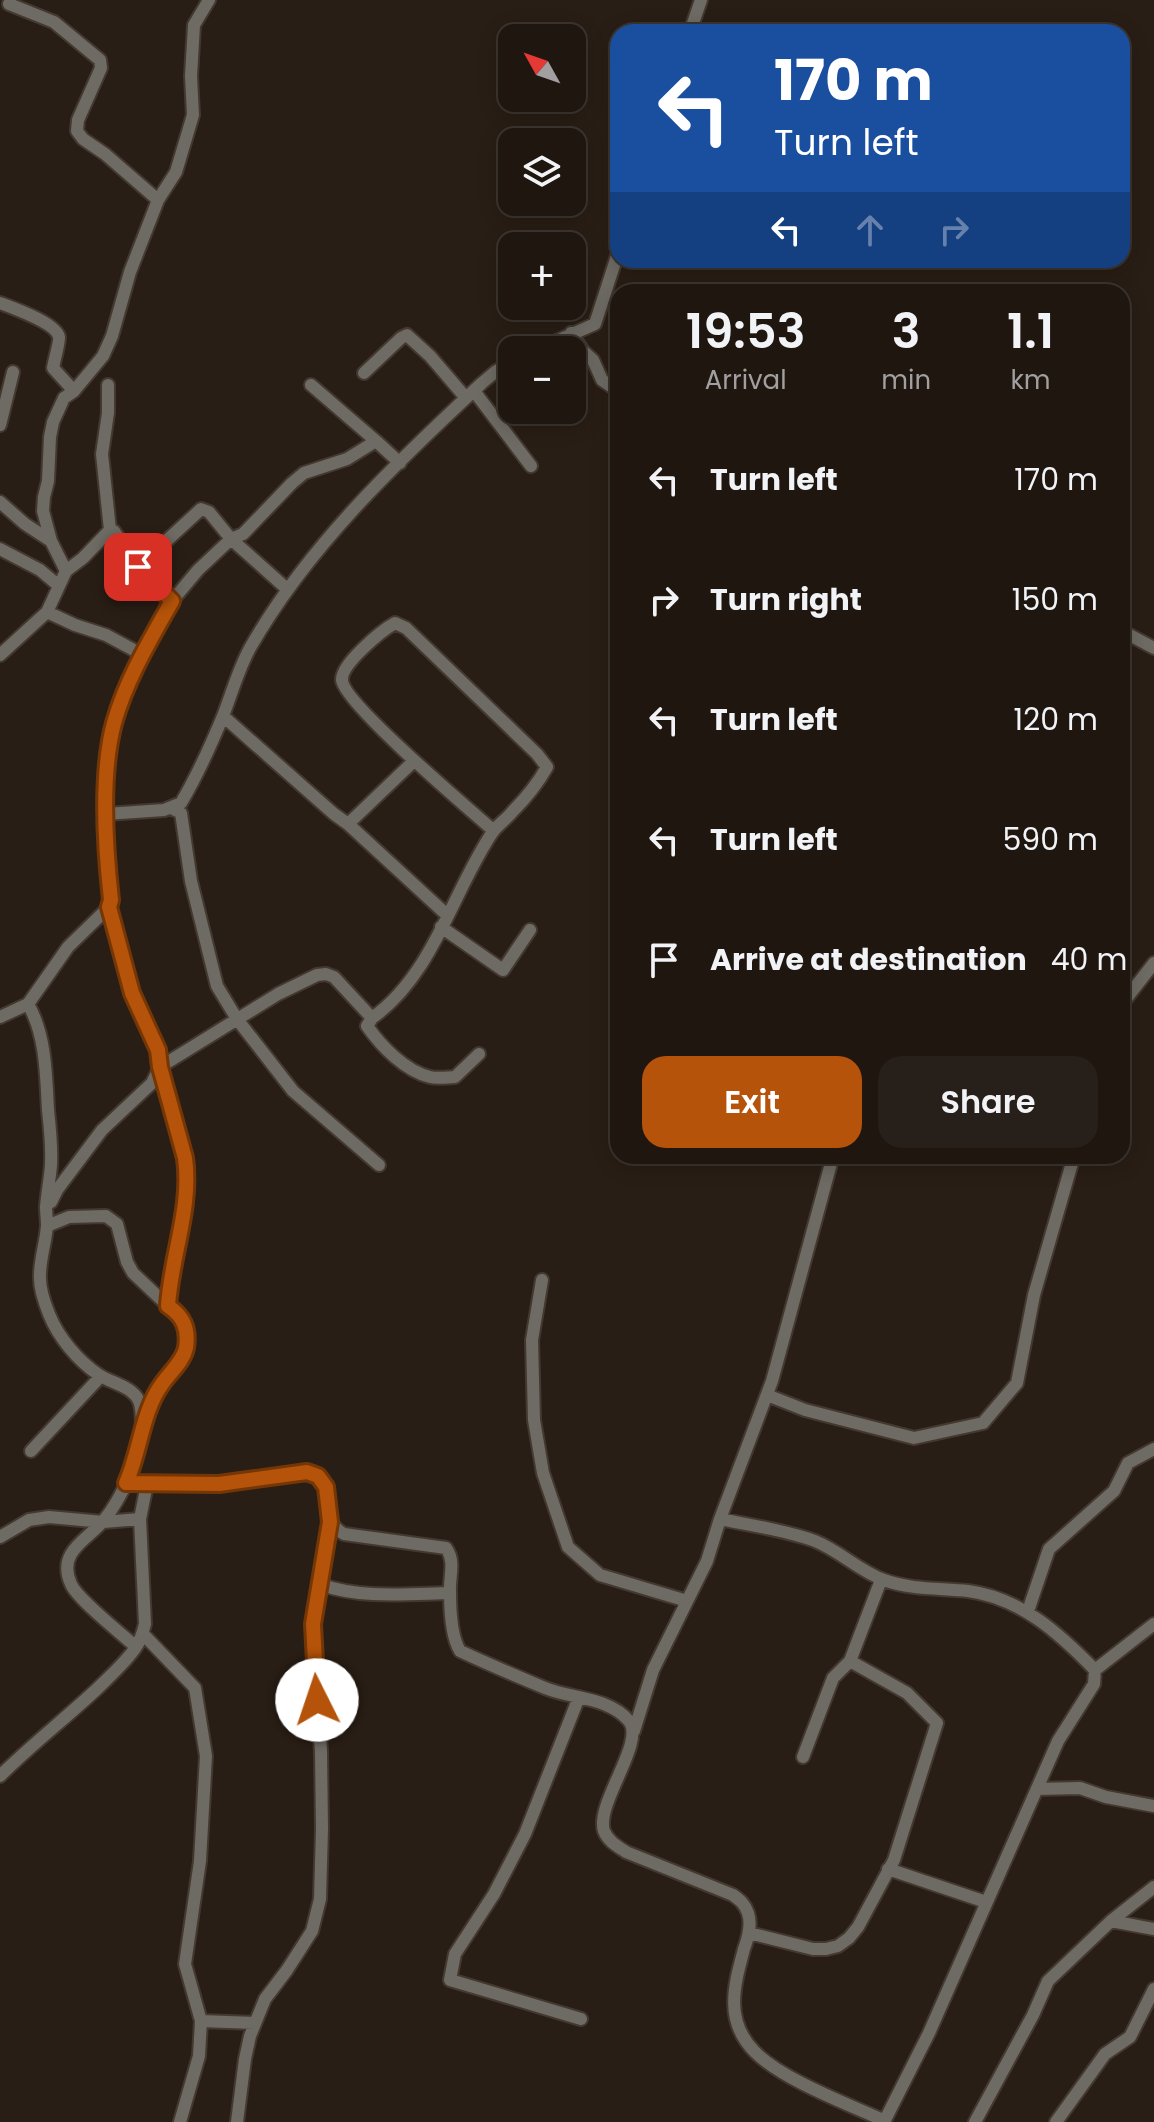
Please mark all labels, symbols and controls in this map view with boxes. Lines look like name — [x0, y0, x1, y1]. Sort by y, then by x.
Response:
north arrow — [498, 24, 586, 112]
map controls — [498, 24, 586, 424]
text: 170 m — [774, 41, 933, 120]
icon: left — [642, 56, 746, 160]
text: Turn left — [774, 117, 919, 168]
button: layers — [498, 128, 586, 216]
icon: left — [764, 208, 808, 252]
icon: ahead — [848, 208, 892, 252]
icon: right — [932, 208, 976, 252]
button: + — [498, 232, 586, 320]
text: 19:53 — [686, 298, 806, 365]
text: 3 — [892, 298, 921, 365]
text: 1.1 — [1007, 298, 1054, 365]
button: − — [498, 336, 586, 424]
text: Arrival — [705, 362, 787, 398]
text: min — [881, 362, 931, 398]
text: km — [1010, 362, 1051, 398]
icon: left — [642, 458, 686, 502]
text: Turn left — [710, 458, 838, 501]
text: 170 m — [1014, 458, 1098, 501]
pin — [104, 533, 172, 601]
icon: arrive — [116, 545, 160, 589]
icon: right — [642, 578, 686, 622]
text: Turn right — [710, 578, 862, 621]
text: 150 m — [1012, 578, 1098, 621]
icon: left — [642, 698, 686, 742]
text: Turn left — [710, 698, 838, 741]
text: 120 m — [1013, 698, 1098, 741]
icon: left — [642, 818, 686, 862]
text: Turn left — [710, 818, 838, 861]
text: 590 m — [1003, 818, 1098, 861]
icon: arrive — [642, 938, 686, 982]
text: Arrive at destination — [710, 938, 1027, 981]
text: 40 m — [1051, 938, 1127, 981]
button: Exit — [642, 1056, 862, 1148]
button: Share — [878, 1056, 1098, 1148]
position arrow — [275, 1658, 359, 1742]

